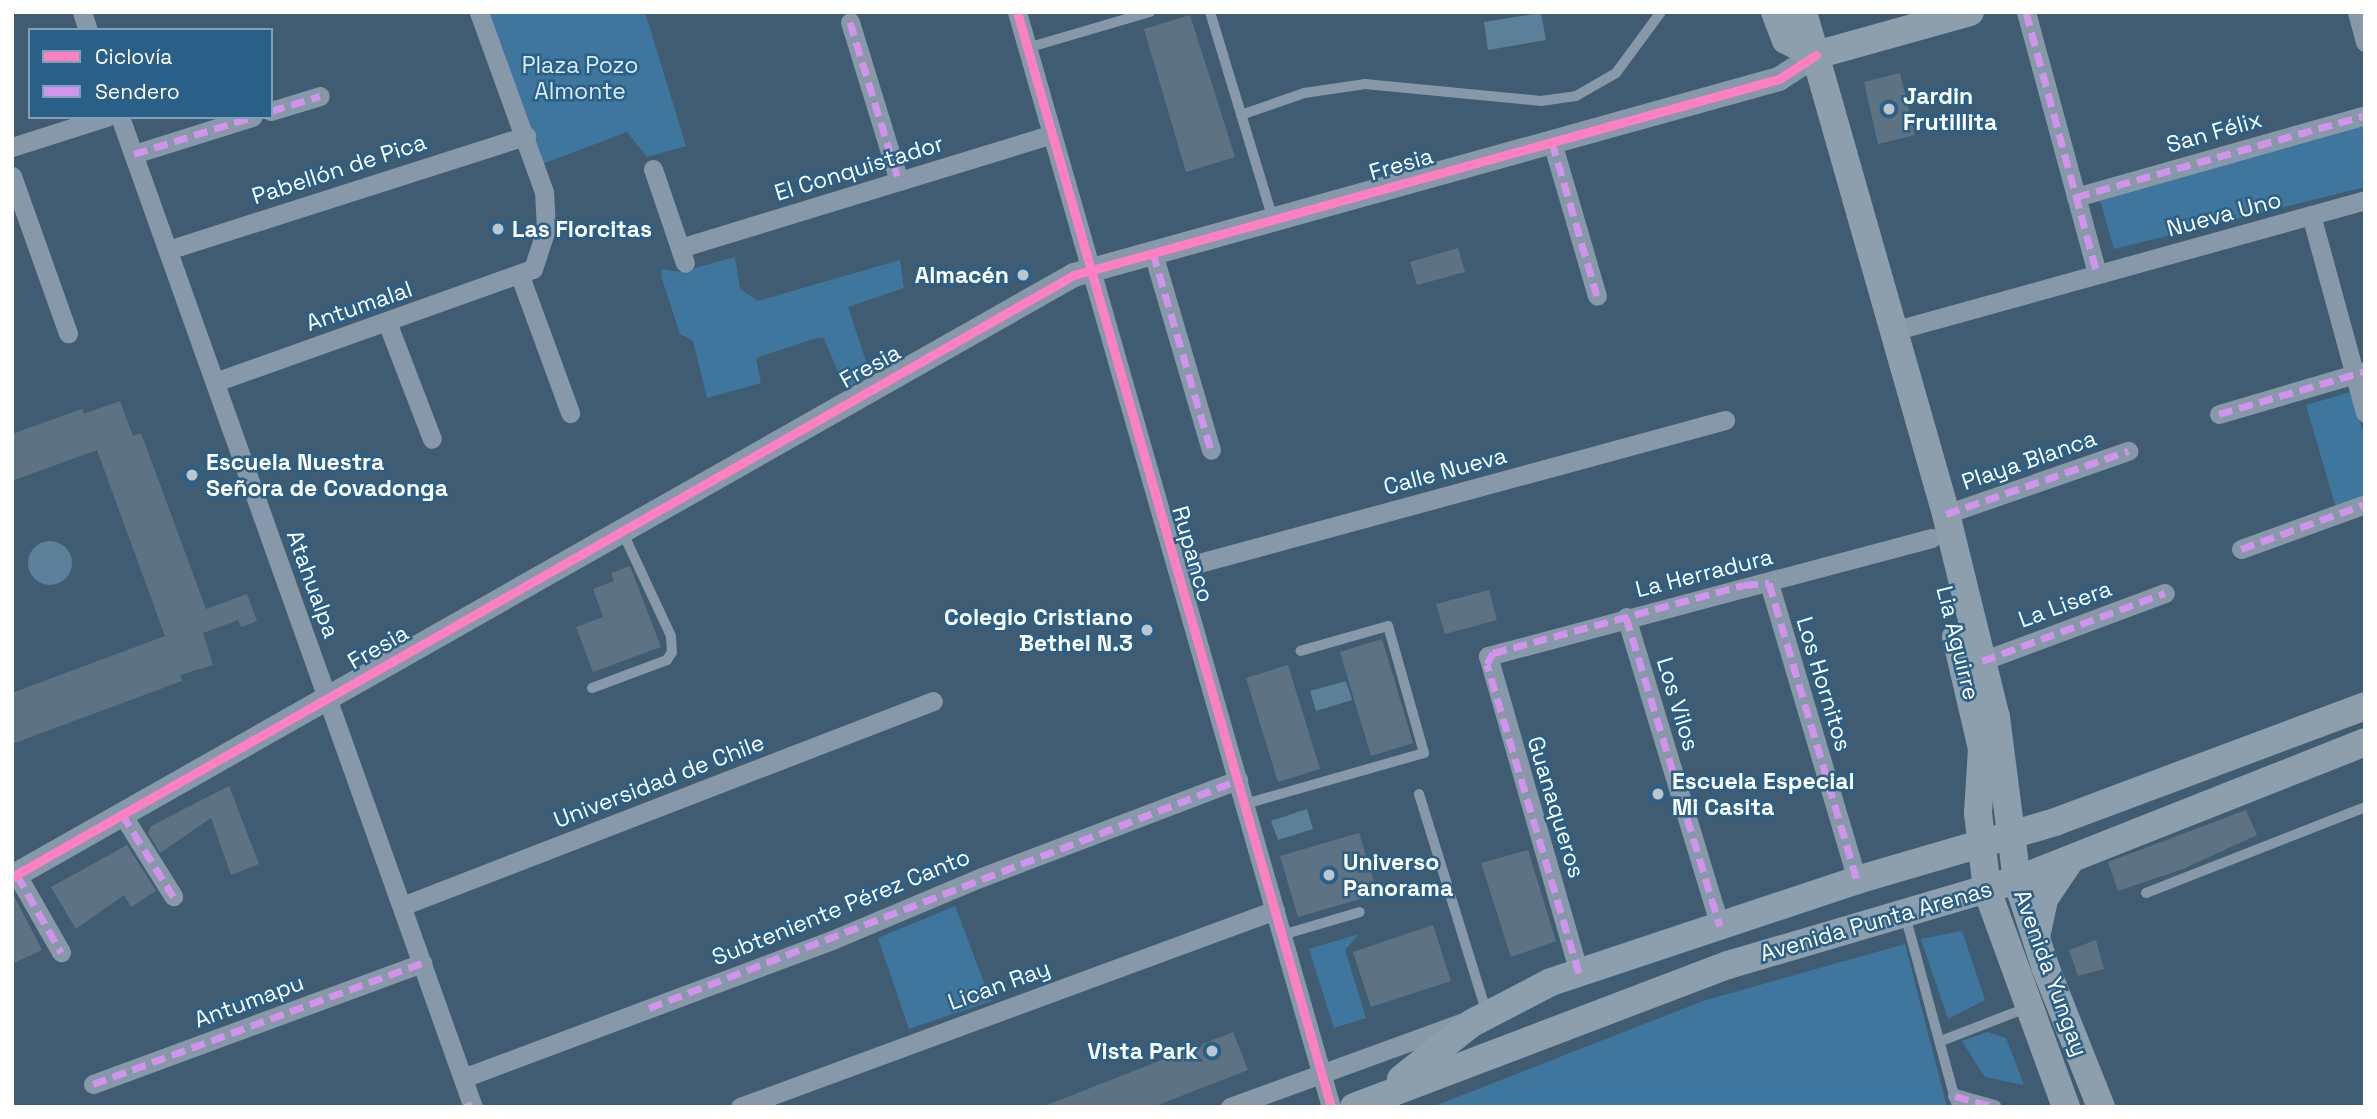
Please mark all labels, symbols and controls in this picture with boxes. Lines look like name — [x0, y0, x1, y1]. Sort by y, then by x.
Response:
legend — [28, 28, 273, 119]
text: Ciclovía — [95, 43, 172, 70]
park label: Plaza Pozo Almonte — [522, 51, 638, 105]
text: Sendero — [95, 78, 180, 105]
place label: Jardin Frutillita — [1903, 82, 1997, 136]
marker: Jardin Frutillita — [1881, 101, 1897, 117]
street label: San Félix — [2163, 105, 2265, 159]
street label: Pabellón de Pica — [248, 128, 430, 210]
street label: El Conquistador — [771, 129, 947, 207]
street label: Fresia — [1366, 142, 1436, 186]
street label: Nueva Uno — [2164, 185, 2284, 243]
place label: Las Florcitas — [512, 215, 652, 243]
marker: Las Florcitas — [490, 221, 506, 237]
place label: Almacén — [915, 261, 1009, 289]
marker: Almacén — [1015, 267, 1031, 283]
street label: Antumalal — [302, 275, 416, 337]
street label: Fresia — [835, 338, 905, 394]
street label: Playa Blanca — [1958, 424, 2100, 496]
street label: Calle Nueva — [1380, 441, 1510, 501]
place label: Escuela Nuestra Señora de Covadonga — [206, 448, 448, 502]
marker: Escuela Nuestra Señora de Covadonga — [184, 467, 200, 483]
street label: Rupanco — [1166, 503, 1220, 605]
street label: Atahualpa — [281, 526, 345, 642]
street label: La Herradura — [1632, 543, 1776, 603]
street label: La Lisera — [2015, 574, 2115, 634]
street label: Lia Aguirre — [1930, 583, 1986, 703]
place label: Colegio Cristiano Bethel N.3 — [944, 603, 1133, 657]
street label: Los Hornitos — [1790, 614, 1858, 754]
street label: Fresia — [343, 619, 413, 675]
marker: Colegio Cristiano Bethel N.3 — [1139, 622, 1155, 638]
street label: Los Vilos — [1651, 654, 1705, 754]
street label: Universidad de Chile — [550, 728, 768, 834]
street label: Guanaqueros — [1521, 733, 1591, 881]
place label: Escuela Especial Mi Casita — [1672, 767, 1855, 821]
marker: Escuela Especial Mi Casita — [1650, 786, 1666, 802]
street label: Subteniente Pérez Canto — [708, 843, 974, 971]
place label: Universo Panorama — [1343, 848, 1453, 902]
marker: Universo Panorama — [1321, 867, 1337, 883]
street label: Avenida Punta Arenas — [1757, 875, 1995, 967]
street label: Avenida Yungay — [2008, 886, 2094, 1060]
street label: Lican Ray — [944, 954, 1054, 1016]
street label: Antumapu — [190, 968, 308, 1034]
place label: Vista Park — [1087, 1037, 1198, 1065]
marker: Vista Park — [1204, 1043, 1220, 1059]

